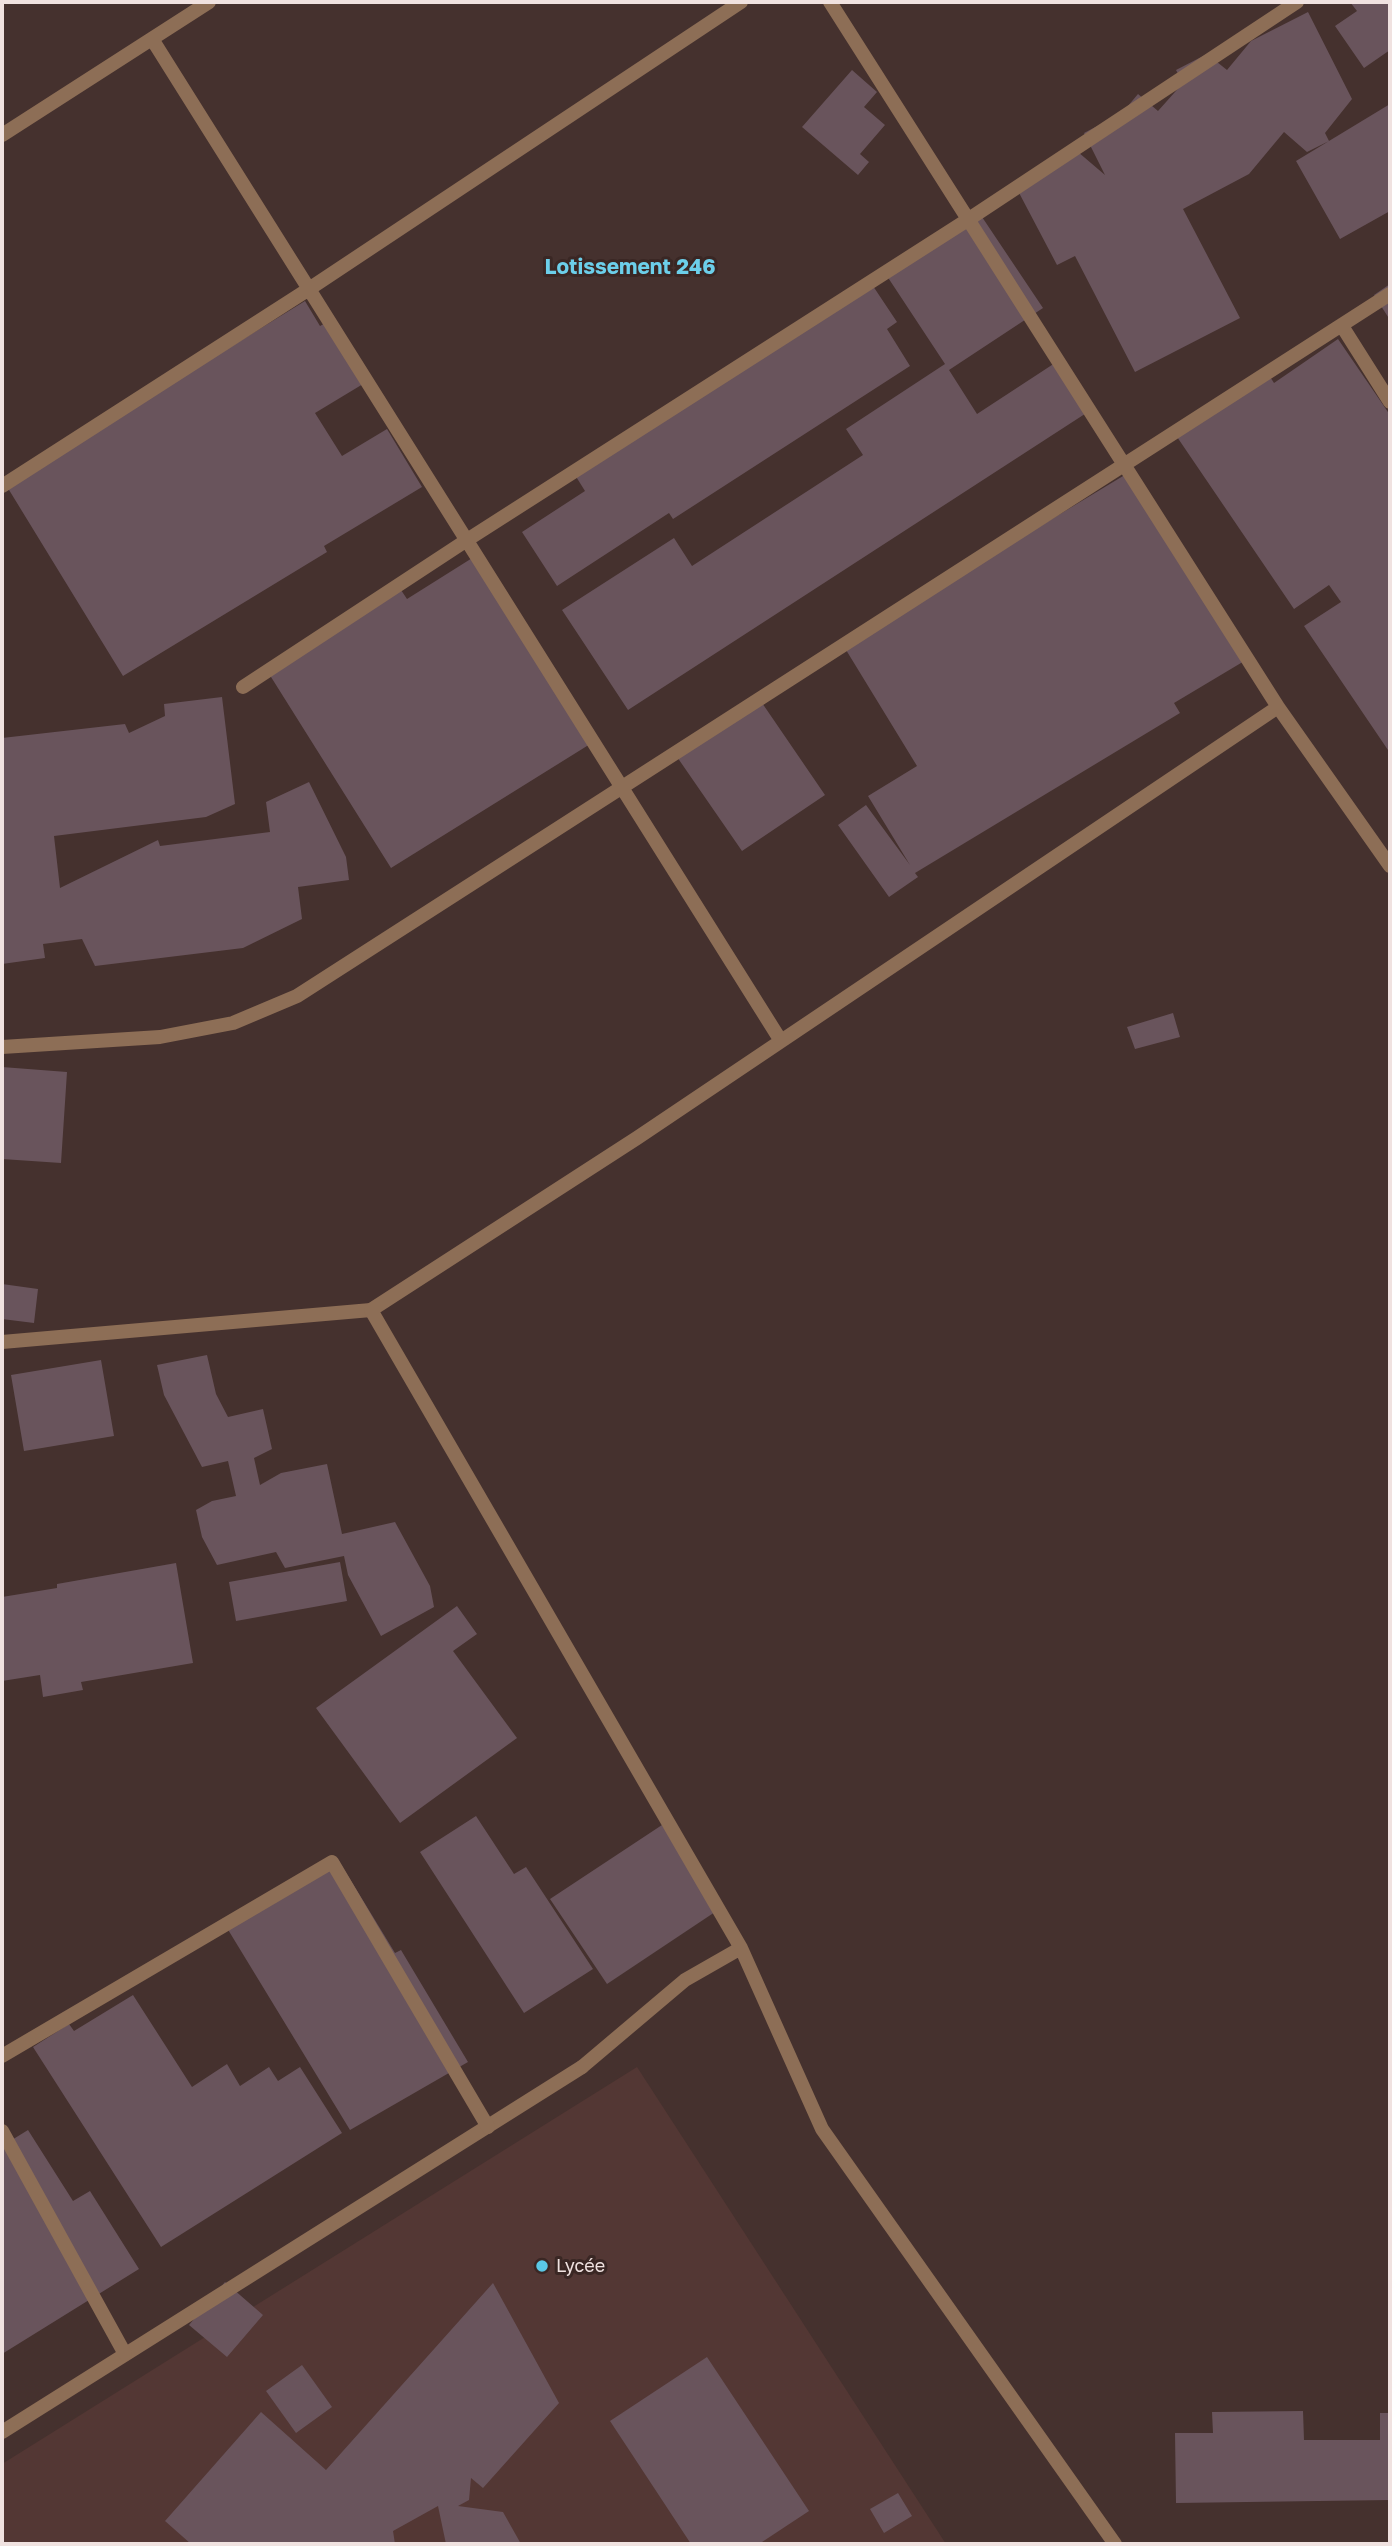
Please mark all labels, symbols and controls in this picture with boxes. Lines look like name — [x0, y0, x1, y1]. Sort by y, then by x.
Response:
district label: Lotissement 246 — [545, 254, 715, 280]
place label: Lycée — [556, 2255, 605, 2277]
marker: Lycée — [534, 2258, 550, 2274]

